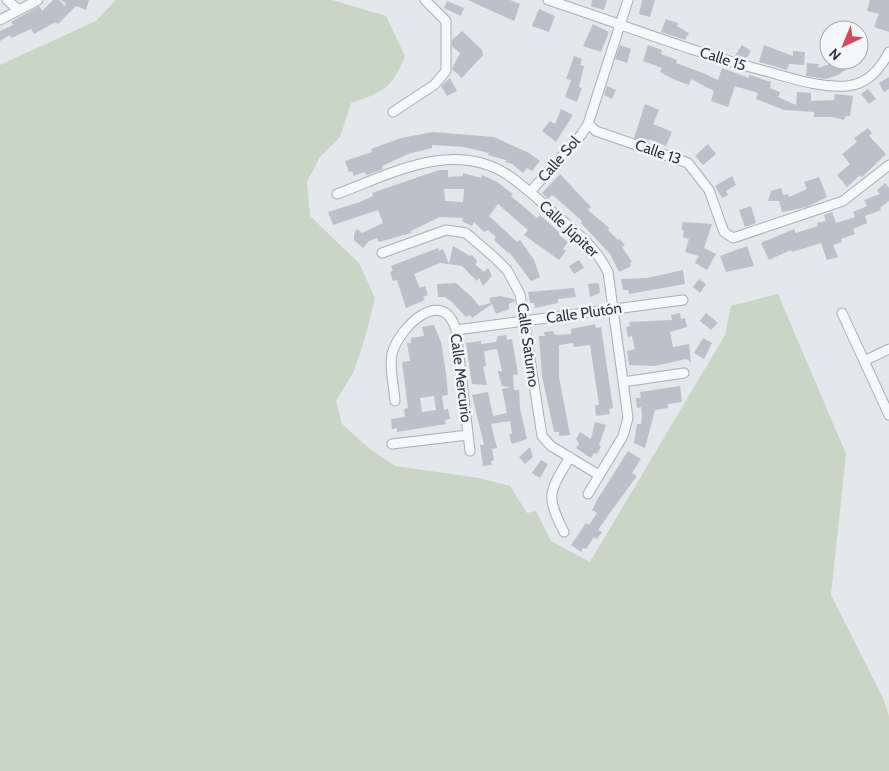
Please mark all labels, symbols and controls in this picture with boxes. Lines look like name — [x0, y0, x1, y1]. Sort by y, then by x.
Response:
north arrow — [819, 20, 869, 70]
street label: Calle 15 — [698, 43, 748, 75]
text: N — [825, 44, 845, 64]
street label: Calle Sol — [534, 132, 584, 186]
street label: Calle 13 — [633, 136, 683, 168]
street label: Calle Júpiter — [535, 197, 603, 261]
street label: Calle Plutón — [545, 299, 623, 327]
street label: Calle Saturno — [513, 302, 543, 388]
street label: Calle Mercurio — [447, 332, 475, 424]

